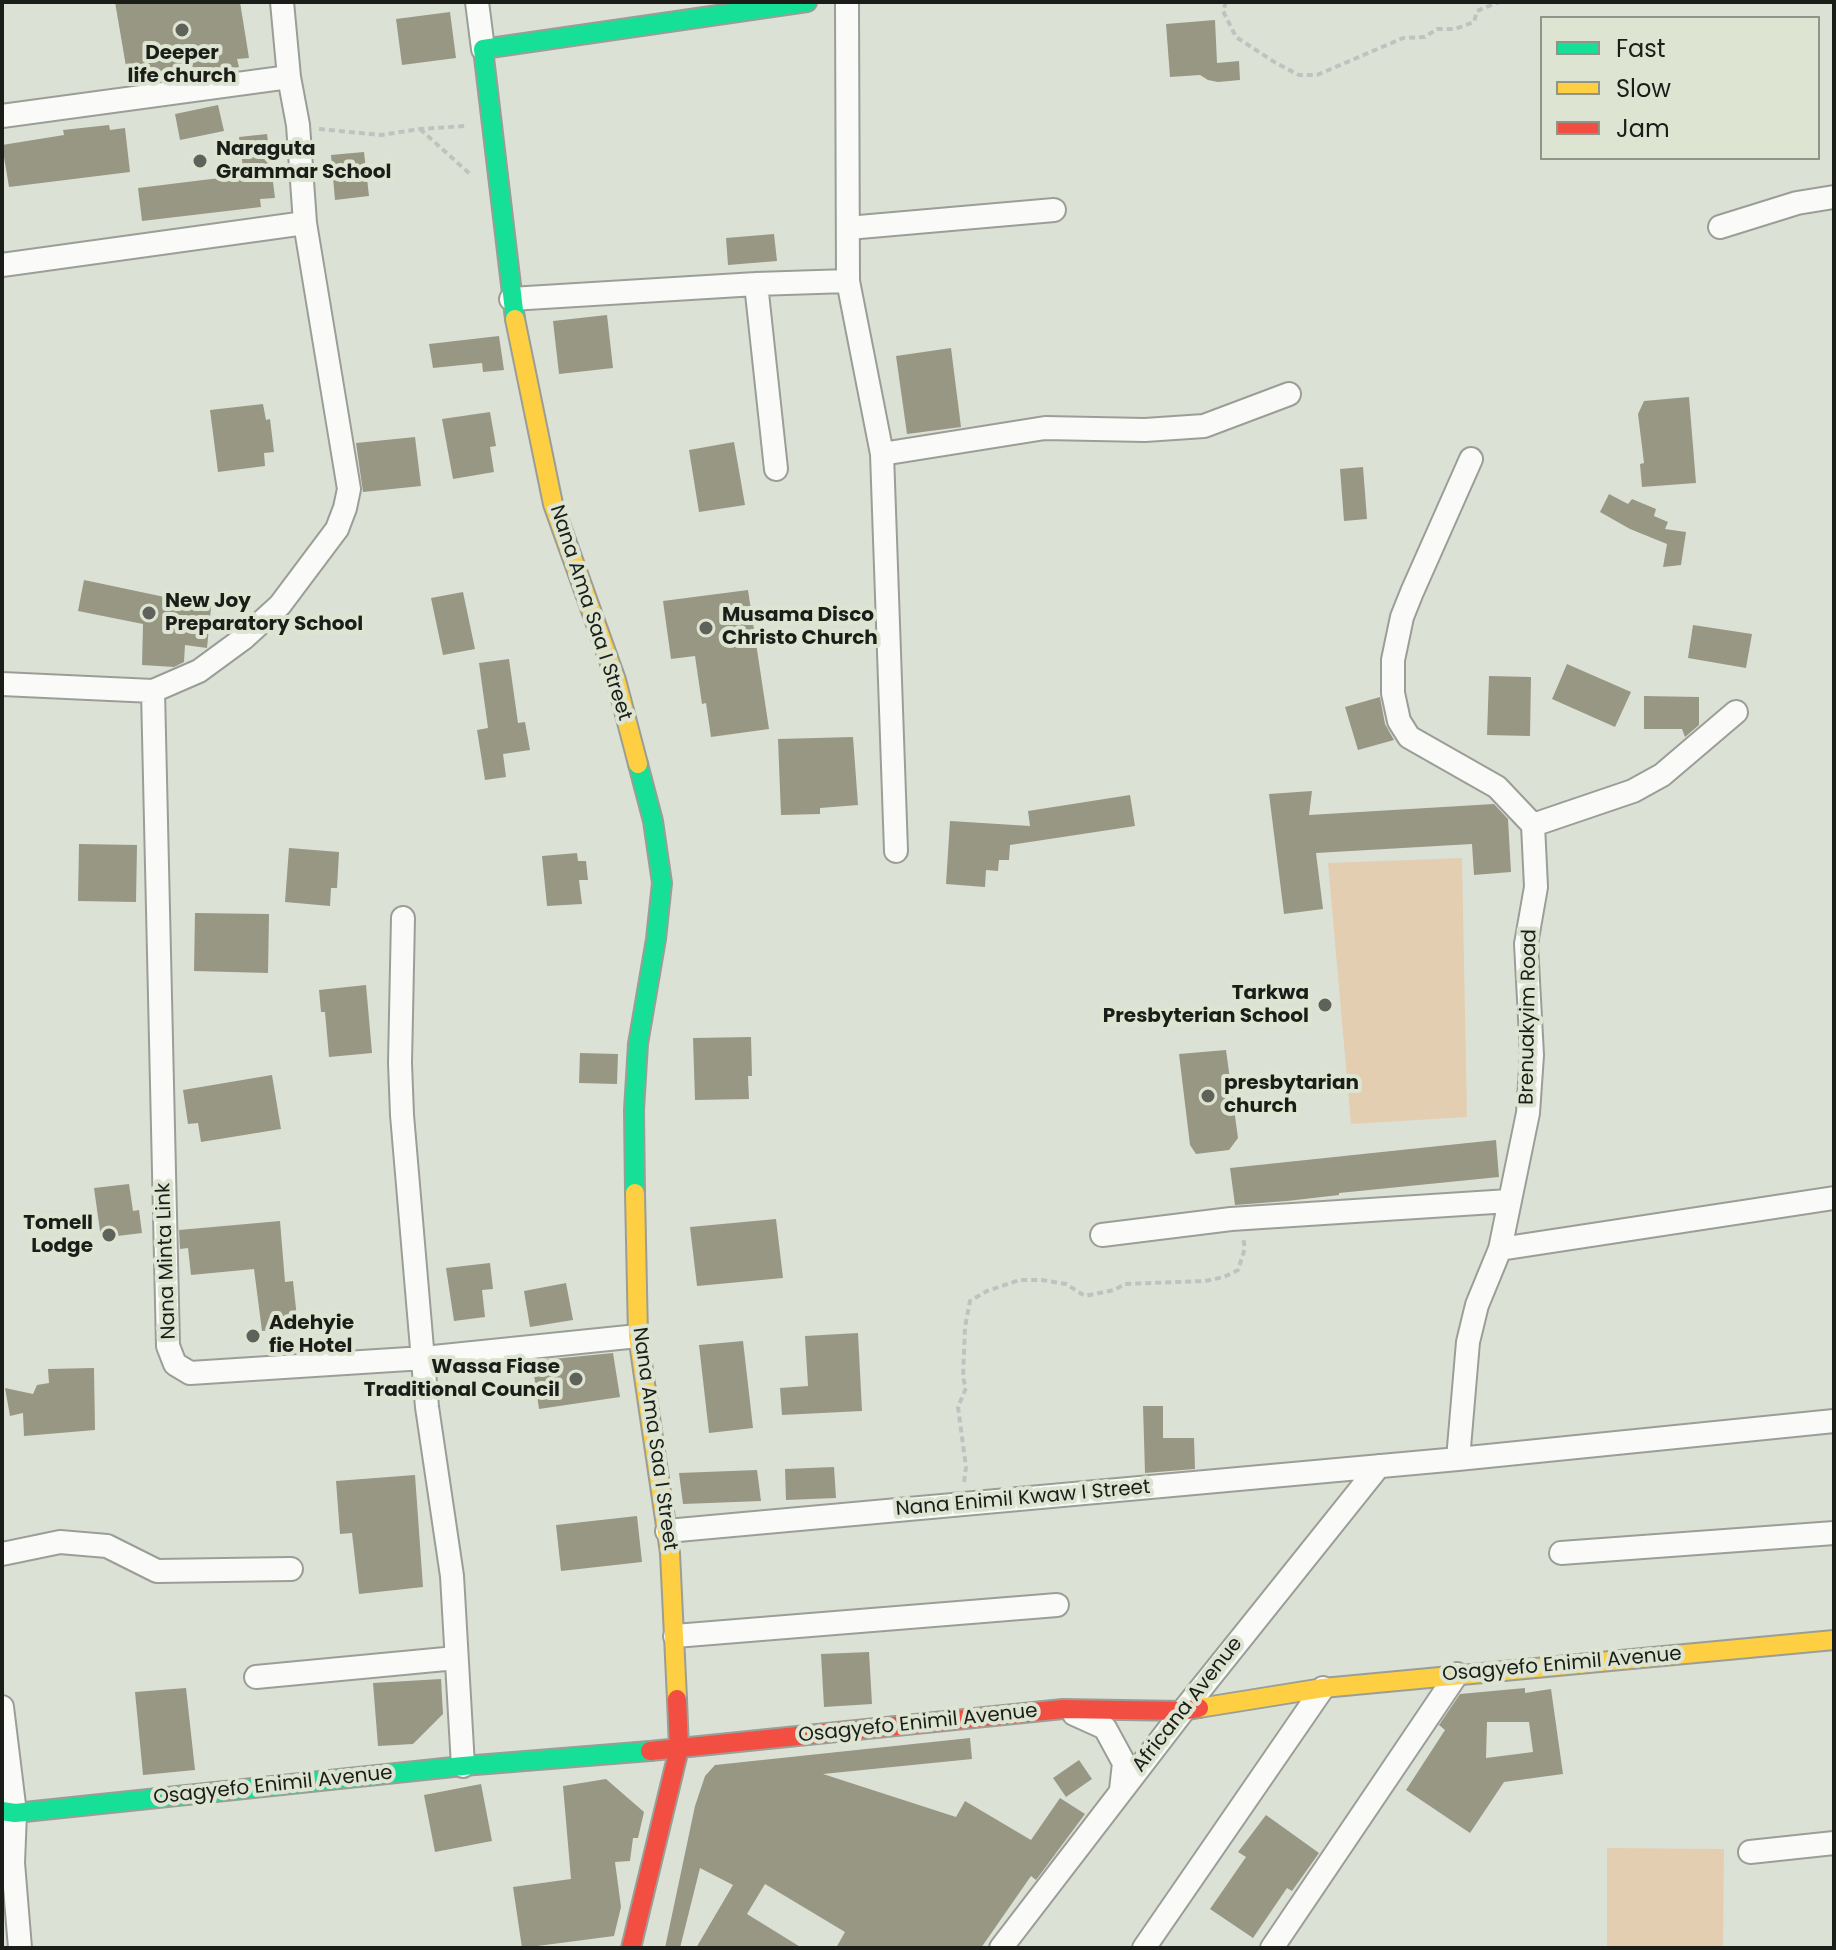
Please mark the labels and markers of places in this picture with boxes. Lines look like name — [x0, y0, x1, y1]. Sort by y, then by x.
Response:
marker: Deeper life church — [173, 21, 191, 39]
place label: Deeper life church — [128, 42, 236, 89]
place label: Naraguta Grammar School — [216, 138, 391, 185]
marker: Naraguta Grammar School — [191, 152, 209, 170]
place label: New Joy Preparatory School — [165, 590, 363, 637]
marker: New Joy Preparatory School — [140, 604, 158, 622]
place label: Musama Disco Christo Church — [722, 604, 878, 651]
marker: Musama Disco Christo Church — [697, 619, 715, 637]
place label: Tarkwa Presbyterian School — [1103, 982, 1309, 1029]
marker: Tarkwa Presbyterian School — [1316, 996, 1334, 1014]
place label: presbytarian church — [1224, 1072, 1359, 1119]
marker: presbytarian church — [1199, 1087, 1217, 1105]
place label: Tomell Lodge — [23, 1212, 93, 1259]
marker: Tomell Lodge — [100, 1226, 118, 1244]
place label: Adehyie fie Hotel — [269, 1312, 354, 1359]
marker: Adehyie fie Hotel — [244, 1327, 262, 1345]
place label: Wassa Fiase Traditional Council — [364, 1356, 560, 1403]
marker: Wassa Fiase Traditional Council — [567, 1370, 585, 1388]

